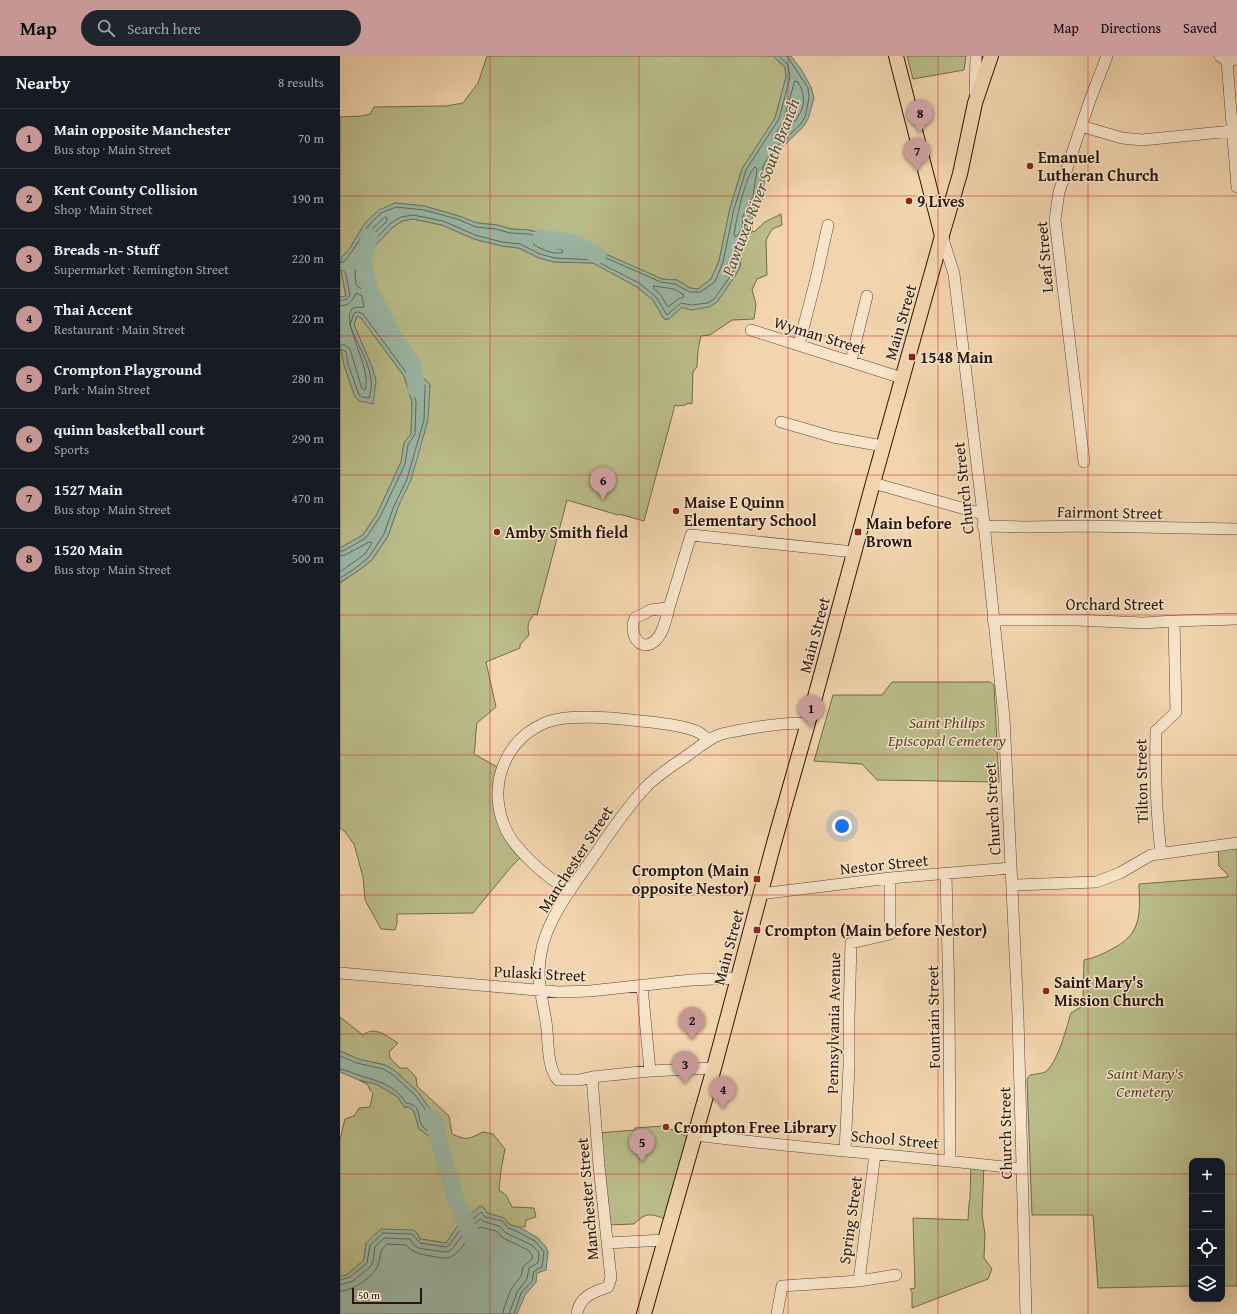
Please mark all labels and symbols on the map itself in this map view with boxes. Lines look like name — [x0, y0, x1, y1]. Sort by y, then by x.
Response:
water label: Pawtuxet River South Branch — [714, 94, 806, 281]
pin: 8 — [907, 100, 933, 133]
pin: 7 — [904, 138, 930, 171]
place label: Emanuel Lutheran Church — [1038, 145, 1159, 187]
marker: Emanuel Lutheran Church — [1025, 161, 1035, 171]
place label: 9 Lives — [917, 189, 965, 213]
marker: 9 Lives — [904, 196, 914, 206]
street label: Leaf Street — [1029, 220, 1059, 294]
street label: Main Street — [878, 281, 922, 363]
street label: Wyman Street — [771, 310, 869, 360]
place label: 1548 Main — [920, 345, 994, 369]
marker: 1548 Main — [907, 352, 917, 362]
street label: Church Street — [946, 440, 980, 535]
pin: 6 — [590, 467, 616, 500]
place label: Maise E Quinn Elementary School — [684, 490, 817, 532]
street label: Fairmont Street — [1057, 499, 1163, 525]
marker: Maise E Quinn Elementary School — [671, 506, 681, 516]
place label: Main before Brown — [866, 511, 952, 553]
place label: Amby Smith field — [505, 520, 629, 544]
marker: Amby Smith field — [492, 527, 502, 537]
marker: Main before Brown — [853, 527, 863, 537]
street label: Orchard Street — [1066, 592, 1165, 616]
street label: Main Street — [792, 594, 836, 676]
pin: 1 — [798, 695, 824, 728]
park label: Saint Philips Episcopal Cemetery — [887, 710, 1007, 752]
street label: Tilton Street — [1128, 738, 1154, 824]
street label: Church Street — [978, 762, 1006, 856]
street label: Manchester Street — [531, 801, 619, 917]
your location — [832, 816, 852, 836]
street label: Nestor Street — [839, 847, 930, 881]
place label: Crompton (Main opposite Nestor) — [632, 858, 750, 900]
marker: Crompton (Main opposite Nestor) — [752, 874, 762, 884]
street label: Main Street — [706, 906, 750, 988]
place label: Crompton (Main before Nestor) — [765, 918, 987, 942]
marker: Crompton (Main before Nestor) — [752, 925, 762, 935]
street label: Pennsylvania Avenue — [820, 952, 846, 1094]
street label: Pulaski Street — [493, 959, 587, 987]
street label: Fountain Street — [920, 965, 946, 1069]
place label: Saint Mary's Mission Church — [1054, 970, 1165, 1012]
marker: Saint Mary's Mission Church — [1041, 986, 1051, 996]
pin: 2 — [679, 1007, 705, 1040]
pin: 3 — [672, 1051, 698, 1084]
park label: Saint Mary's Cemetery — [1107, 1061, 1184, 1103]
pin: 4 — [710, 1076, 736, 1109]
street label: Church Street — [992, 1086, 1018, 1179]
place label: Crompton Free Library — [674, 1115, 837, 1139]
marker: Crompton Free Library — [661, 1122, 671, 1132]
street label: School Street — [850, 1123, 940, 1155]
pin: 5 — [629, 1129, 655, 1162]
street label: Manchester Street — [570, 1136, 604, 1261]
street label: Spring Street — [832, 1174, 868, 1265]
scale bar — [352, 1286, 422, 1305]

